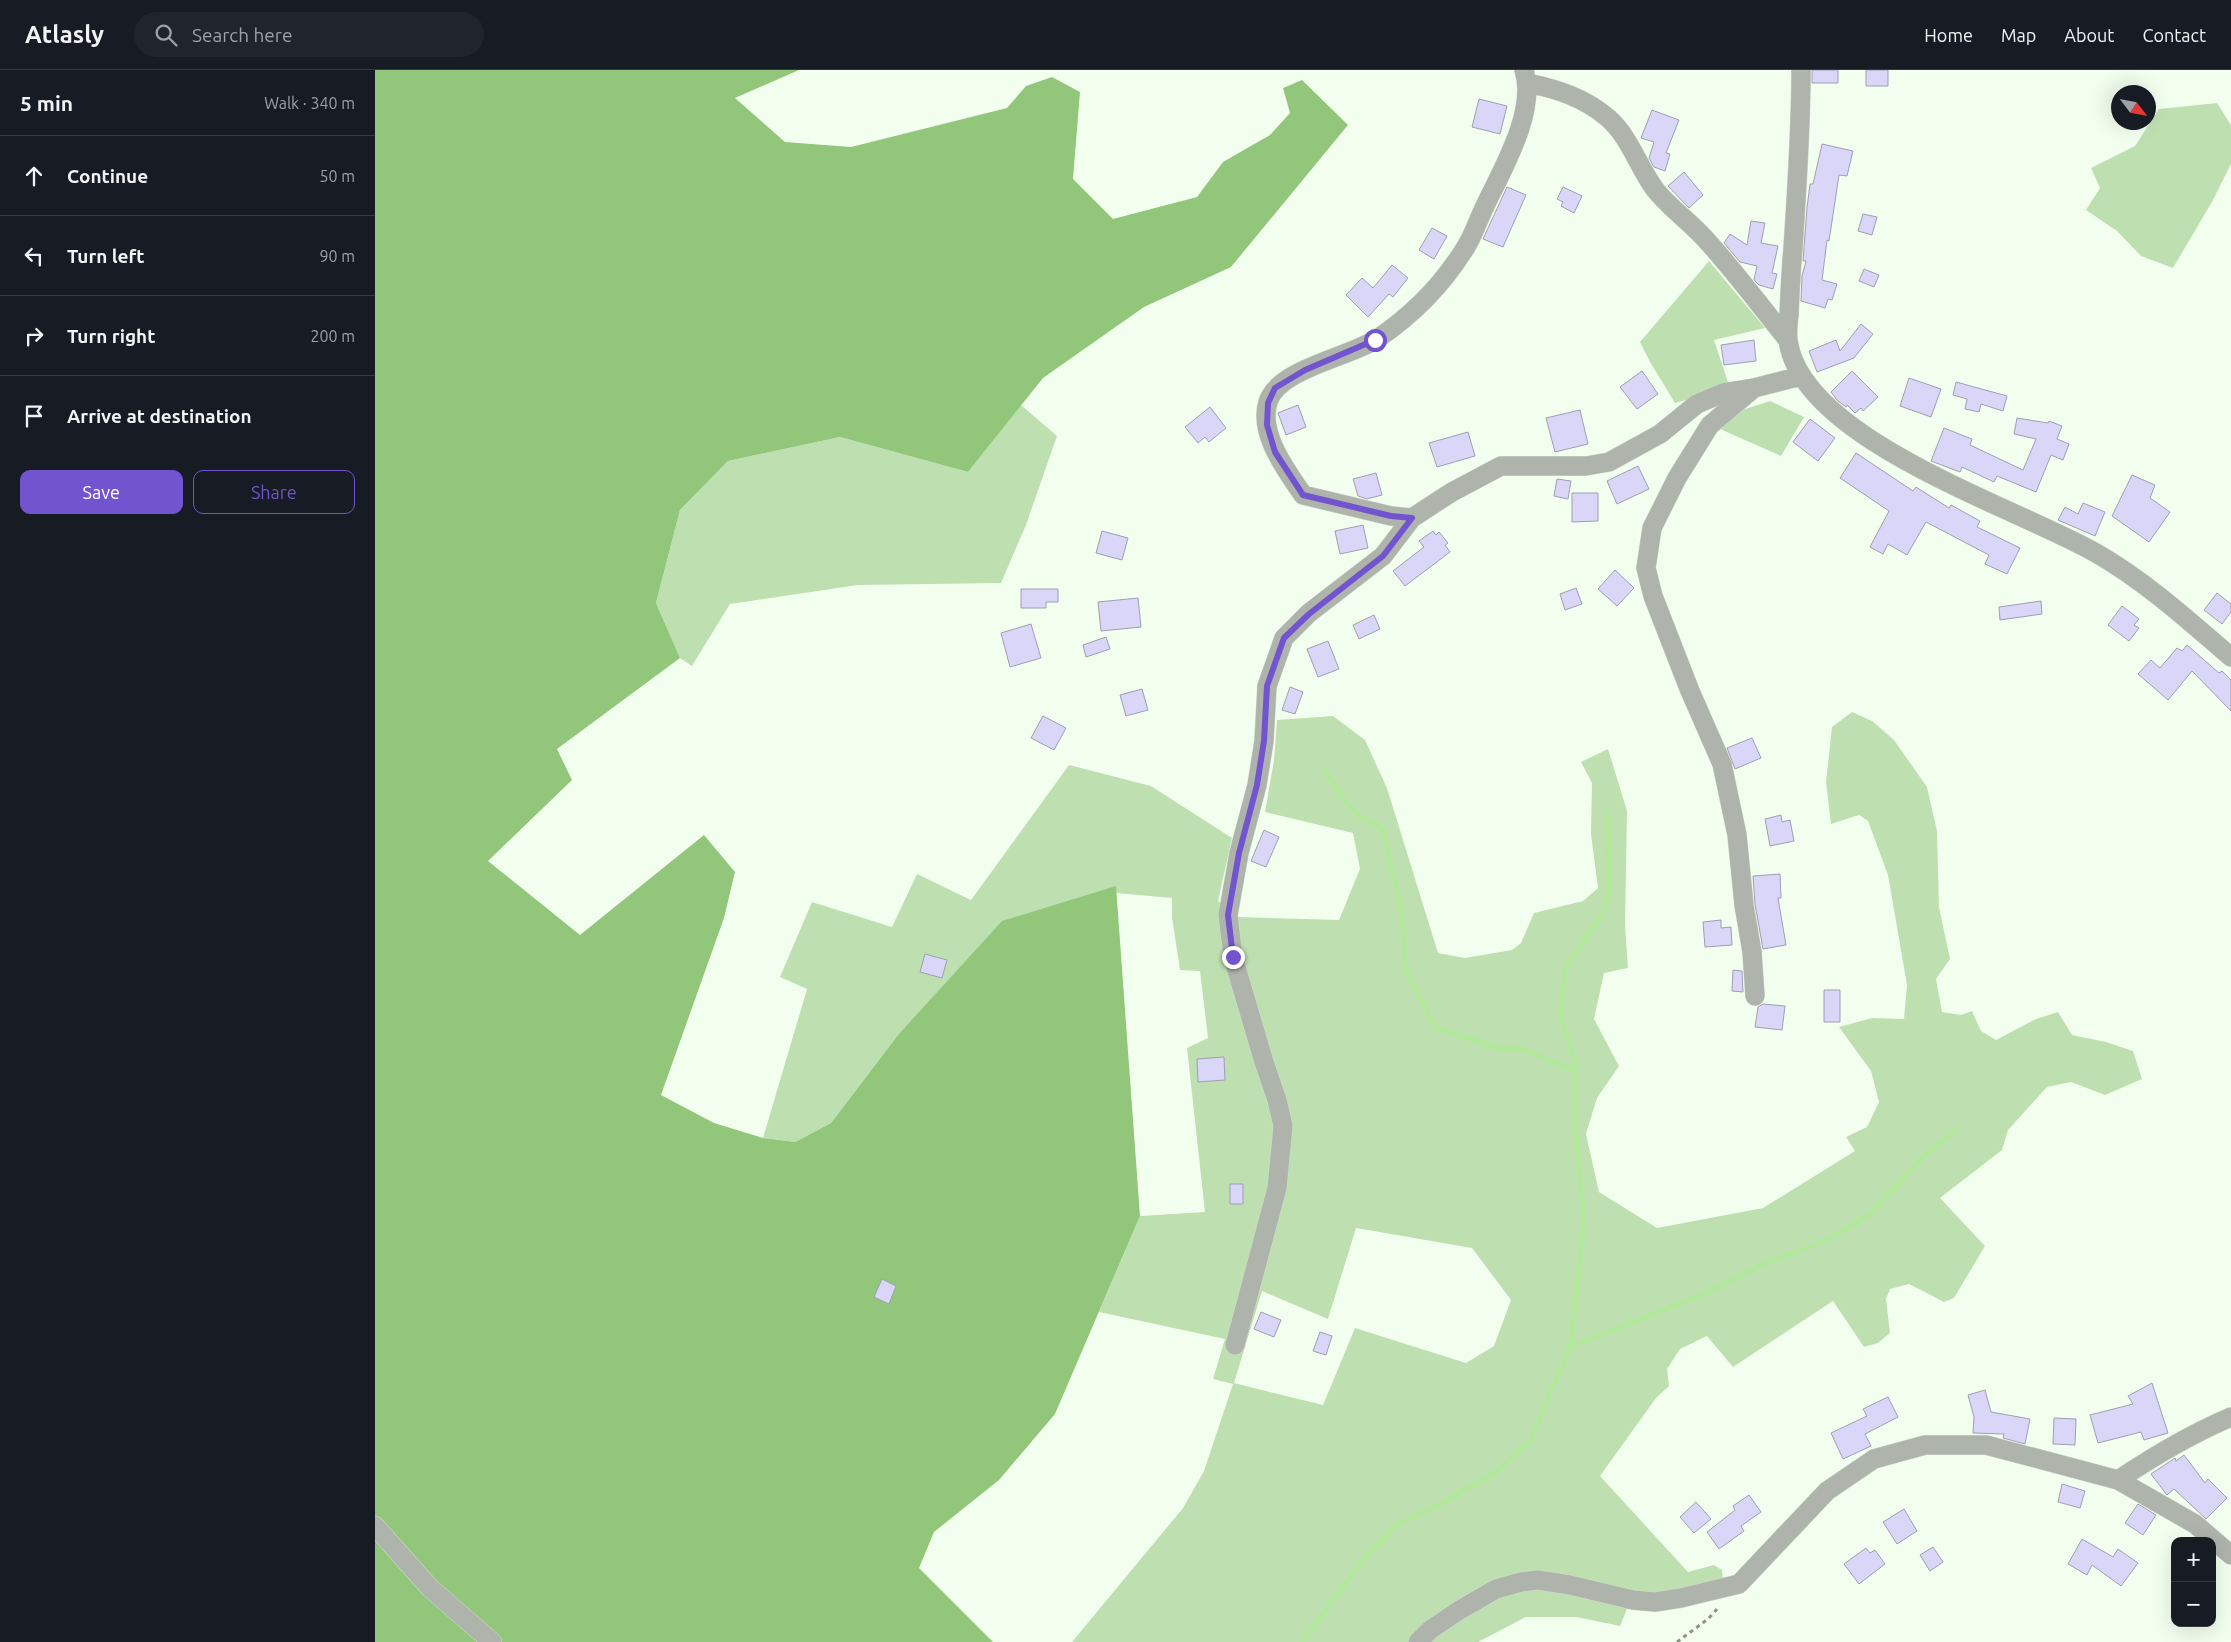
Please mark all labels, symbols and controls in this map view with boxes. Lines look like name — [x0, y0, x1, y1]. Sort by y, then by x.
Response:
search box — [134, 12, 484, 57]
text: Atlasly — [25, 21, 104, 48]
icon: search — [152, 21, 180, 49]
text: Search here — [192, 24, 292, 46]
text: Home — [1924, 25, 1973, 45]
text: Map — [2001, 25, 2036, 45]
text: About — [2064, 25, 2114, 45]
text: Contact — [2142, 25, 2206, 45]
north arrow — [2111, 85, 2156, 130]
text: 5 min — [20, 91, 73, 115]
text: Walk · 340 m — [264, 94, 355, 112]
icon: ahead — [20, 162, 48, 190]
text: Continue — [67, 165, 148, 187]
text: 50 m — [319, 167, 355, 185]
icon: left — [20, 242, 48, 270]
text: Turn left — [67, 245, 145, 267]
text: 90 m — [319, 247, 355, 265]
icon: right — [20, 322, 48, 350]
text: Turn right — [67, 325, 155, 347]
text: 200 m — [310, 327, 355, 345]
route start — [1364, 329, 1387, 352]
icon: arrive — [20, 402, 48, 430]
text: Arrive at destination — [67, 405, 252, 427]
button: Save — [20, 470, 183, 514]
button: Share — [193, 470, 355, 514]
route end — [1222, 946, 1245, 969]
map controls — [2171, 1537, 2216, 1627]
button: + — [2171, 1537, 2216, 1582]
button: − — [2171, 1582, 2216, 1627]

